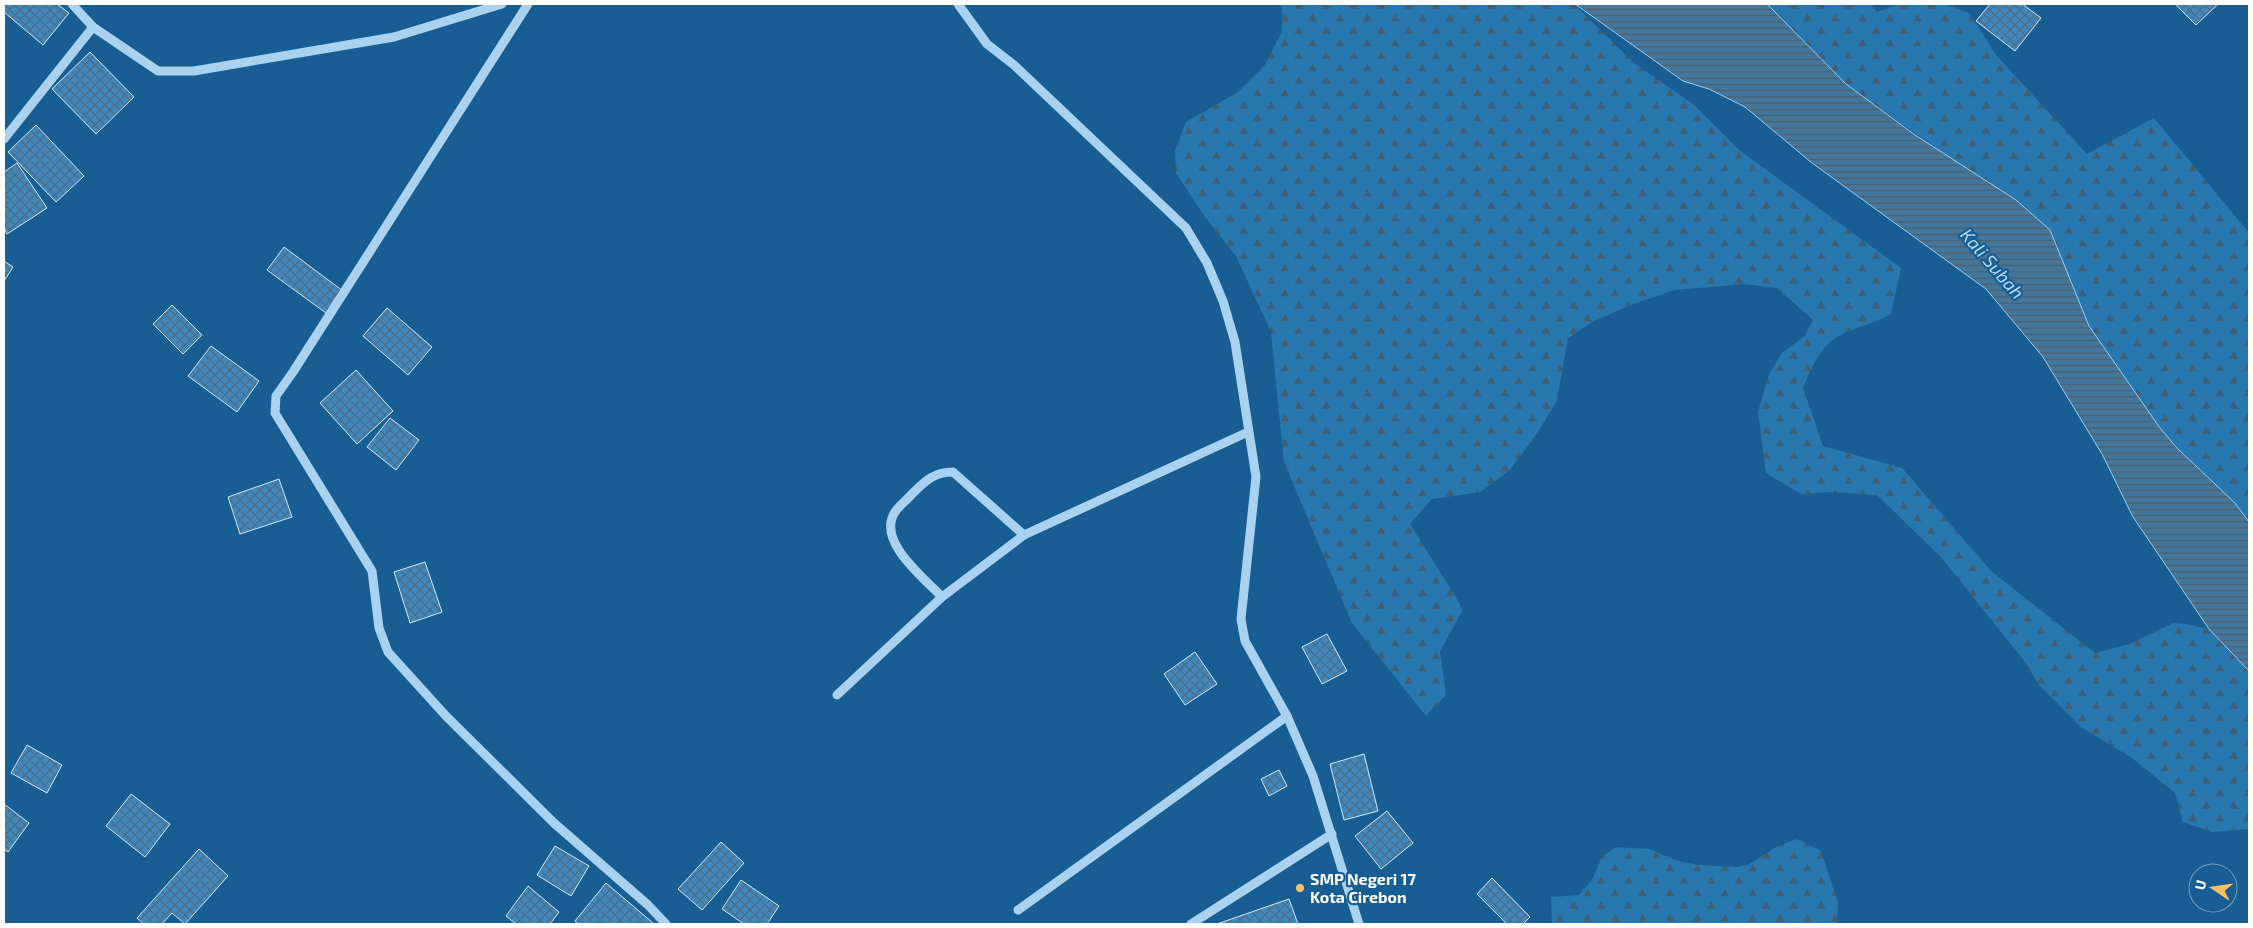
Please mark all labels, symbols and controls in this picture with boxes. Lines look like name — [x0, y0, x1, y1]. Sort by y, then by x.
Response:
water label: Kali Subah — [1956, 224, 2029, 303]
north arrow — [2188, 863, 2238, 913]
place label: SMP Negeri 17 Kota Cirebon — [1310, 869, 1416, 906]
text: U — [2190, 878, 2209, 892]
marker: SMP Negeri 17 Kota Cirebon — [1294, 882, 1306, 894]

